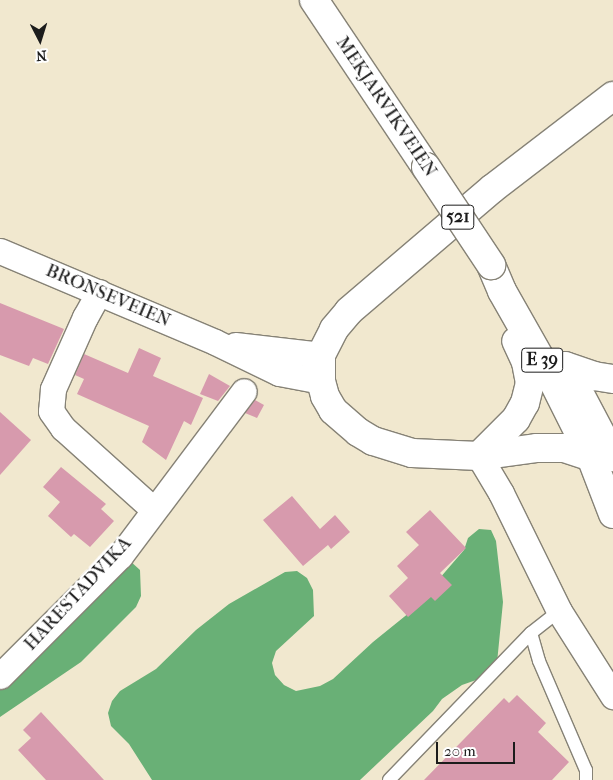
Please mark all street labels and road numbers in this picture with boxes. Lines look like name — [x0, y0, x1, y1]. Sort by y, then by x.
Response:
street label: MEKJARVIKVEIEN — [330, 32, 442, 182]
road number: 521 — [440, 202, 476, 232]
street label: BRONSEVEIEN — [42, 259, 174, 333]
road number: E 39 — [521, 344, 563, 376]
street label: HARESTADVIKA — [19, 532, 137, 656]

